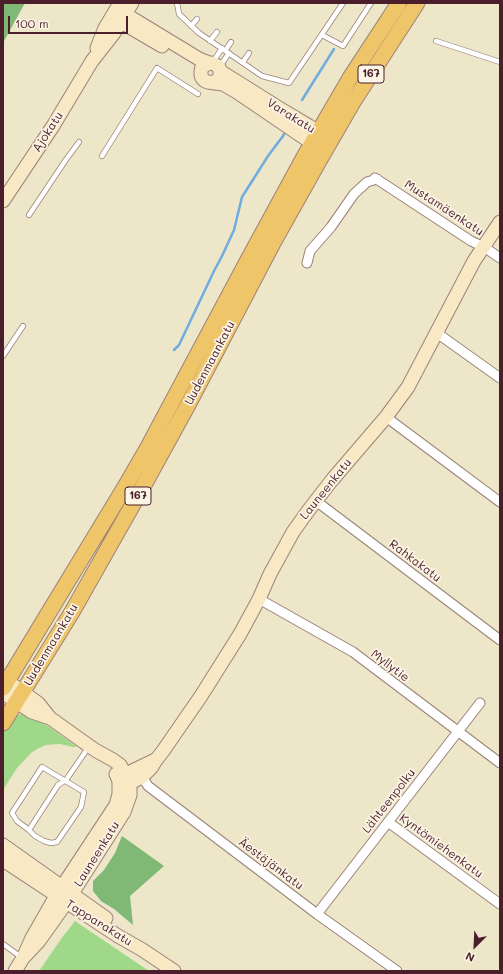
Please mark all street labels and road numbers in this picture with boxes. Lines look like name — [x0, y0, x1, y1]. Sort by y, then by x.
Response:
road number: 167 — [358, 65, 384, 83]
street label: Varakatu — [264, 95, 318, 137]
street label: Ajokatu — [30, 109, 66, 155]
street label: Mustamäenkatu — [402, 177, 486, 239]
street label: Uudenmaankatu — [182, 319, 238, 407]
street label: Launeenkatu — [297, 456, 355, 522]
road number: 167 — [125, 487, 151, 505]
street label: Rahkakatu — [386, 537, 444, 585]
street label: Uudenmaankatu — [21, 601, 81, 689]
street label: Myllytie — [368, 647, 412, 685]
street label: Lähteenpolku — [359, 766, 419, 836]
street label: Kyntömiehenkatu — [396, 811, 486, 881]
street label: Launeenkatu — [71, 819, 123, 889]
street label: Äestäjänkatu — [236, 835, 306, 893]
street label: Tapparakatu — [63, 897, 135, 949]

